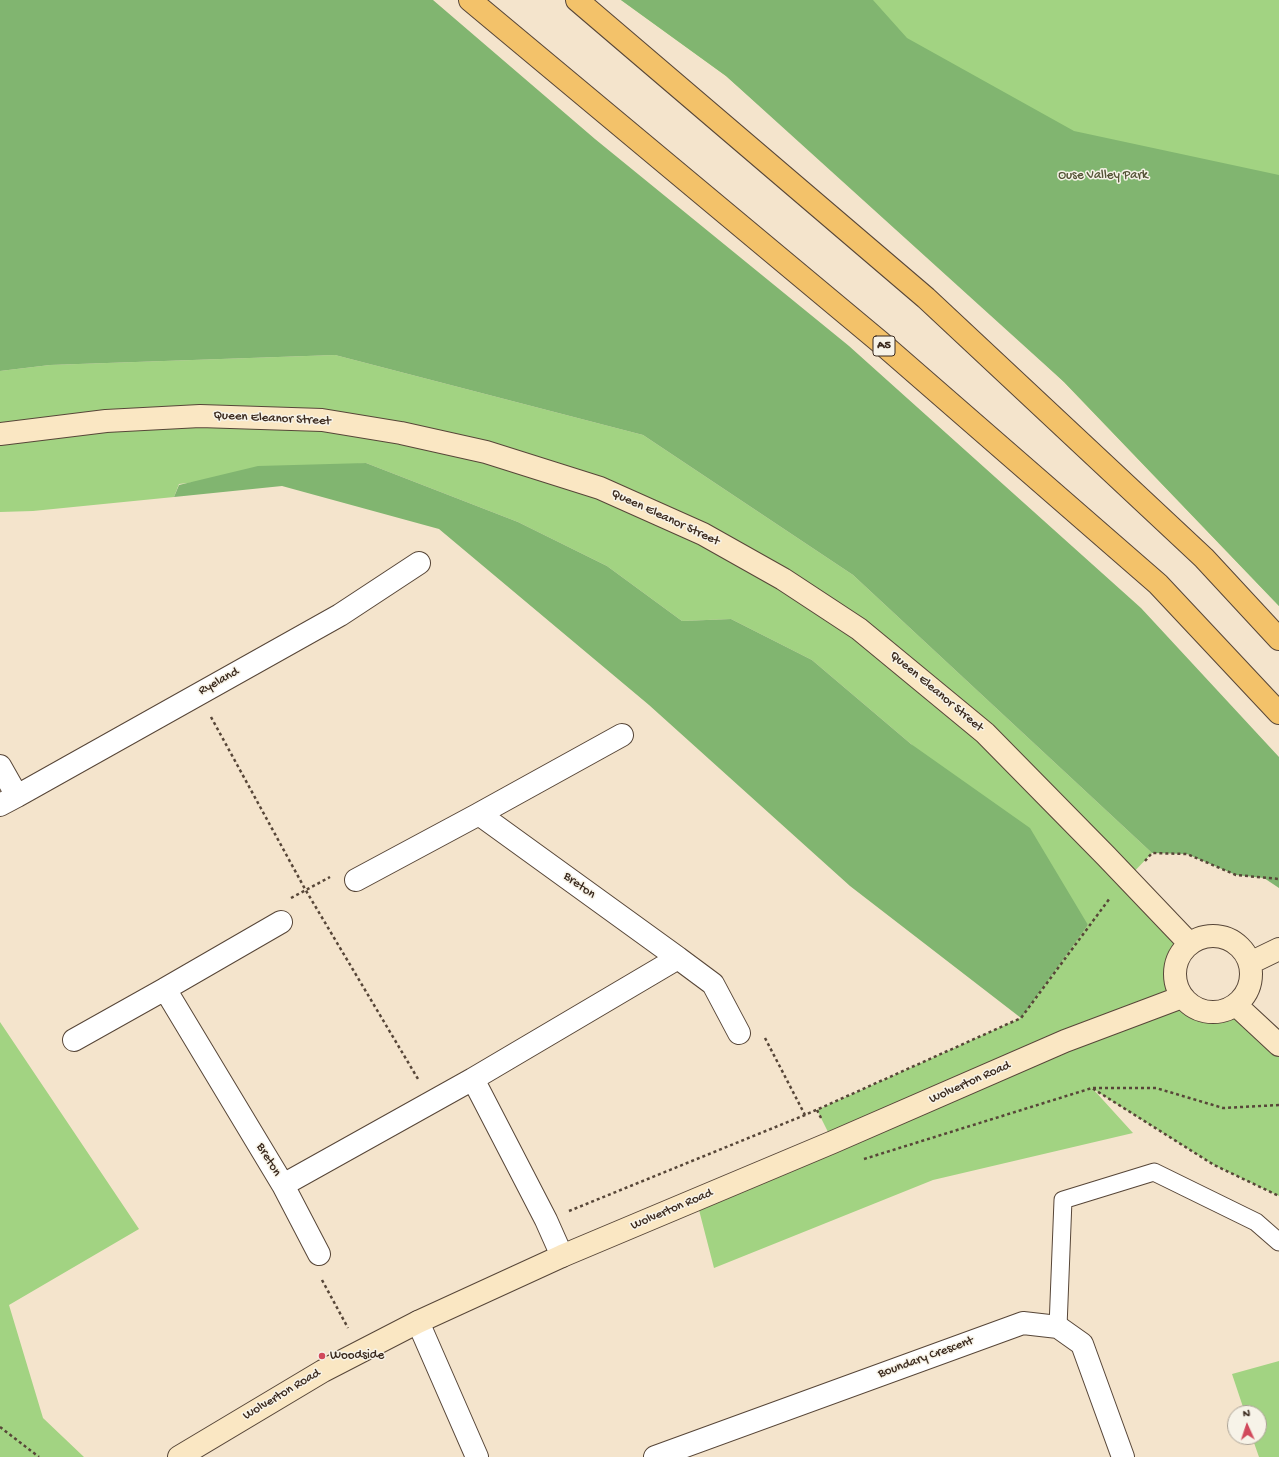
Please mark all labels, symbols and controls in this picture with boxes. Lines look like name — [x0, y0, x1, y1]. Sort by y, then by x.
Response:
park label: Ouse Valley Park — [1058, 168, 1148, 184]
road number: A5 — [873, 336, 895, 356]
street label: Queen Eleanor Street — [213, 408, 331, 430]
street label: Queen Eleanor Street — [608, 486, 722, 550]
street label: Queen Eleanor Street — [886, 648, 986, 736]
street label: Ryeland — [196, 665, 242, 699]
street label: Breton — [560, 869, 598, 903]
street label: Wolverton Road — [927, 1058, 1013, 1108]
street label: Breton — [252, 1140, 284, 1180]
street label: Wolverton Road — [629, 1186, 715, 1234]
street label: Boundary Crescent — [876, 1334, 976, 1382]
place label: Woodside — [330, 1348, 384, 1364]
marker: Woodside — [317, 1351, 327, 1361]
street label: Wolverton Road — [241, 1366, 323, 1424]
north arrow — [1227, 1405, 1267, 1445]
text: N — [1243, 1408, 1250, 1420]

